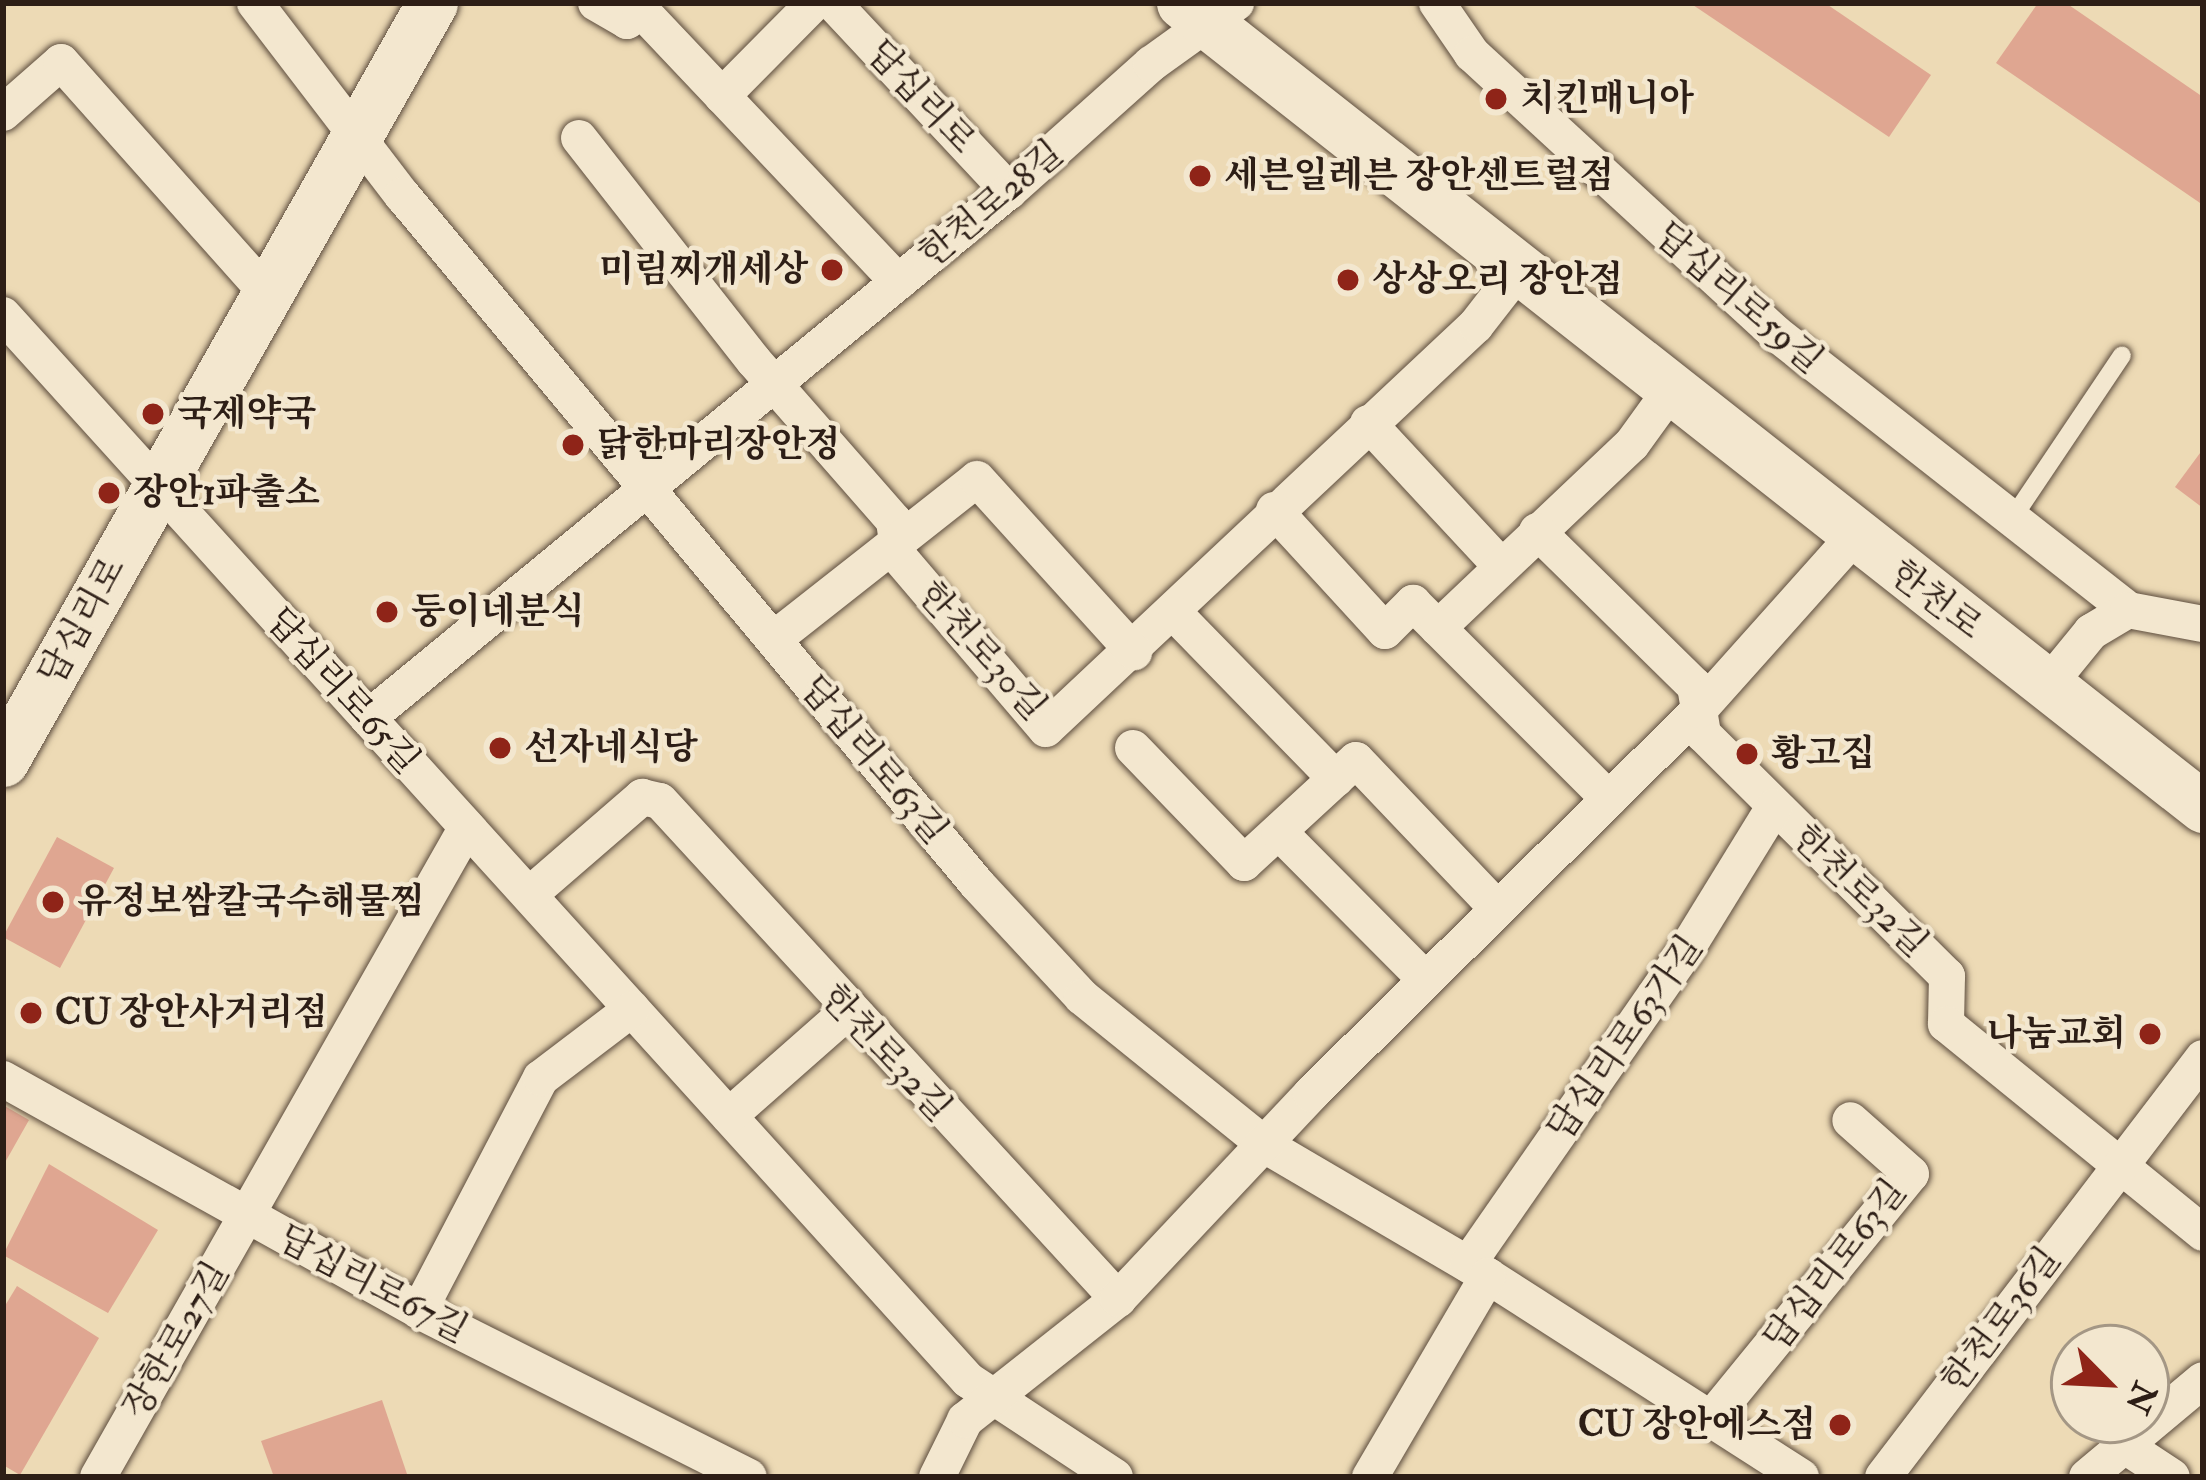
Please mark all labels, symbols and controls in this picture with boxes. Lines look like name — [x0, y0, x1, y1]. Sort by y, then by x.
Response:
street label: 답십리로 — [858, 31, 984, 163]
place label: 치킨매니아 — [1520, 77, 1694, 121]
marker: 치킨매니아 — [1483, 86, 1509, 112]
street label: 한천로28길 — [910, 131, 1072, 277]
place label: 세븐일레븐 장안센트럴점 — [1224, 154, 1614, 198]
marker: 세븐일레븐 장안센트럴점 — [1187, 163, 1213, 189]
street label: 답십리로59길 — [1646, 213, 1832, 383]
place label: 미림찌개세상 — [599, 248, 808, 292]
marker: 미림찌개세상 — [819, 257, 845, 283]
place label: 상상오리 장안점 — [1372, 258, 1623, 302]
marker: 상상오리 장안점 — [1335, 267, 1361, 293]
place label: 국제약국 — [177, 392, 316, 436]
marker: 국제약국 — [140, 401, 166, 427]
place label: 닭한마리장안정 — [597, 423, 840, 467]
marker: 닭한마리장안정 — [560, 432, 586, 458]
place label: 장안1파출소 — [133, 471, 320, 515]
marker: 장안1파출소 — [96, 480, 122, 506]
street label: 답십리로 — [29, 550, 135, 692]
street label: 한천로 — [1881, 551, 1991, 649]
street label: 한천로30길 — [909, 573, 1055, 729]
place label: 둥이네분식 — [411, 590, 585, 634]
street label: 답십리로65길 — [257, 599, 429, 783]
marker: 둥이네분식 — [374, 599, 400, 625]
street label: 답십리로63길 — [791, 667, 957, 853]
place label: 선자네식당 — [524, 726, 698, 770]
place label: 황고집 — [1771, 732, 1875, 776]
marker: 선자네식당 — [487, 735, 513, 761]
marker: 황고집 — [1734, 741, 1760, 767]
street label: 한천로32길 — [1783, 816, 1937, 966]
place label: 유정보쌈칼국수해물찜 — [77, 880, 425, 924]
marker: 유정보쌈칼국수해물찜 — [40, 889, 66, 915]
street label: 답십리로63가길 — [1538, 927, 1712, 1149]
street label: 한천로32길 — [812, 976, 960, 1130]
place label: CU 장안사거리점 — [55, 991, 328, 1035]
marker: CU 장안사거리점 — [18, 1000, 44, 1026]
place label: 나눔교회 — [1987, 1012, 2126, 1056]
marker: 나눔교회 — [2137, 1021, 2163, 1047]
street label: 답십리로63길 — [1755, 1171, 1915, 1359]
street label: 답십리로67길 — [271, 1216, 475, 1352]
street label: 한천로36길 — [1932, 1239, 2070, 1401]
street label: 장한로27길 — [114, 1254, 238, 1426]
north arrow — [2050, 1324, 2170, 1444]
text: N — [2116, 1376, 2165, 1419]
place label: CU 장안에스점 — [1578, 1403, 1816, 1447]
marker: CU 장안에스점 — [1827, 1412, 1853, 1438]

